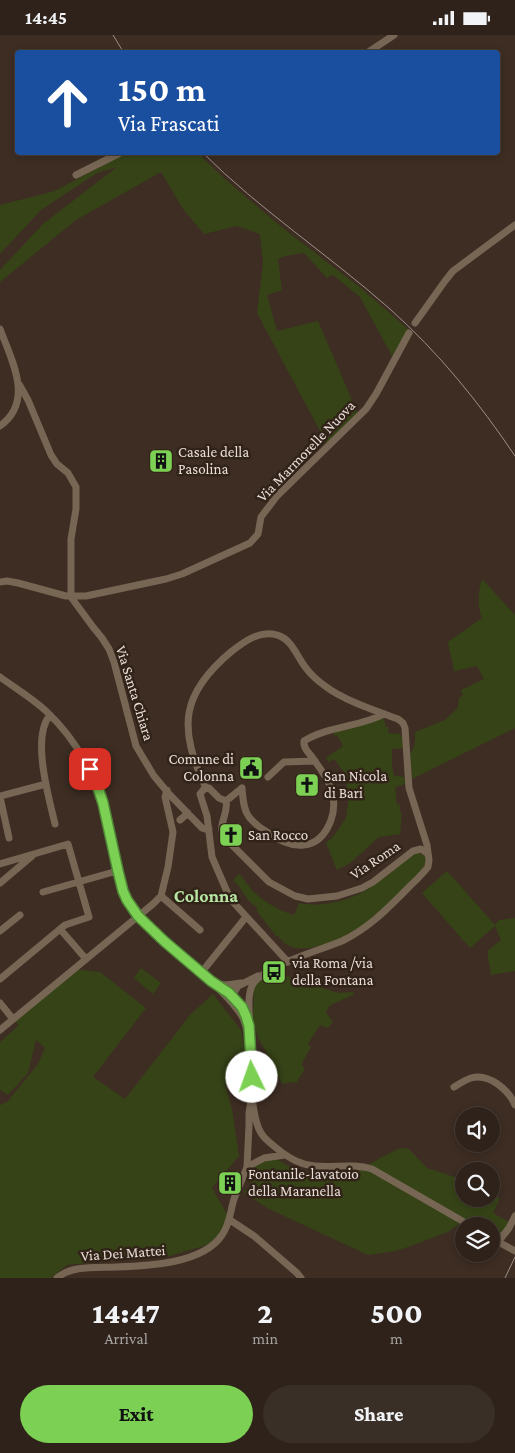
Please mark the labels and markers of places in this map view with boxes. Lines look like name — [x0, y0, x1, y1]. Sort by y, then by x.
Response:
place label: Casale della Pasolina — [178, 444, 249, 477]
building icon: Casale della Pasolina — [148, 448, 174, 474]
pin — [69, 748, 111, 790]
place label: Comune di Colonna — [168, 751, 234, 784]
public building icon: Comune di Colonna — [238, 755, 264, 781]
place label: San Nicola di Bari — [324, 768, 387, 801]
church icon: San Nicola di Bari — [294, 772, 320, 798]
church icon: San Rocco — [218, 822, 244, 848]
place label: San Rocco — [248, 827, 308, 843]
place label: via Roma /via della Fontana — [291, 955, 374, 988]
bus stop icon: via Roma /via della Fontana — [261, 959, 287, 985]
place label: Fontanile-lavatoio della Maranella — [248, 1166, 359, 1199]
building icon: Fontanile-lavatoio della Maranella — [217, 1170, 243, 1196]

